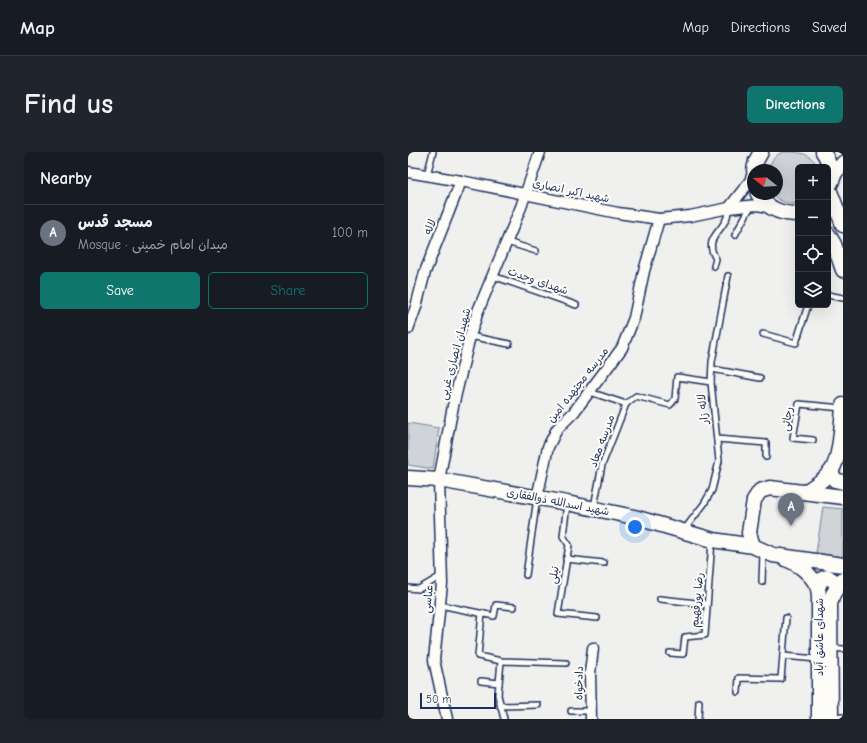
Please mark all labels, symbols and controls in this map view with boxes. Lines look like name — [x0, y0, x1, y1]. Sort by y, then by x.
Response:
text: Map — [20, 17, 55, 39]
text: Map — [682, 19, 709, 36]
text: Directions — [731, 19, 790, 36]
text: Saved — [812, 19, 847, 36]
button: Directions — [747, 86, 843, 123]
text: Find us — [24, 88, 113, 120]
north arrow — [747, 164, 783, 200]
map controls — [795, 164, 831, 308]
button: + — [795, 164, 831, 200]
text: Nearby — [40, 169, 91, 188]
street label: شهید اکبر انصاری — [531, 177, 611, 206]
button: − — [795, 200, 831, 236]
text: مسجد قدس — [78, 213, 153, 231]
street label: لاله — [421, 217, 439, 237]
text: A — [49, 225, 57, 240]
text: 100 m — [332, 225, 368, 240]
button: locate — [795, 236, 831, 272]
text: Mosque · میدان امام خمینی — [78, 237, 228, 252]
street label: شهدای وحدت — [506, 265, 570, 297]
button: Save — [40, 272, 200, 309]
button: Share — [208, 272, 368, 309]
button: layers — [795, 272, 831, 308]
street label: شهیدان انصاری غربی — [437, 307, 474, 401]
street label: مدرسه مجتهده امین — [545, 345, 611, 425]
street label: لاله زار — [695, 393, 711, 426]
street label: رجائی — [779, 406, 796, 432]
street label: مدرسه معاد — [587, 413, 617, 469]
street label: شهید اسدالله ذوالفقاری — [506, 486, 610, 518]
pin: A — [778, 493, 804, 526]
your location — [625, 517, 645, 537]
street label: نیلی — [546, 565, 563, 585]
street label: رضا پورفهیم — [688, 572, 708, 628]
street label: عباسی — [420, 584, 437, 614]
street label: شهدای عاشق آباد — [813, 598, 827, 676]
street label: دادخواه — [572, 666, 587, 700]
scale bar — [420, 691, 496, 710]
text: 50 m — [426, 693, 451, 706]

